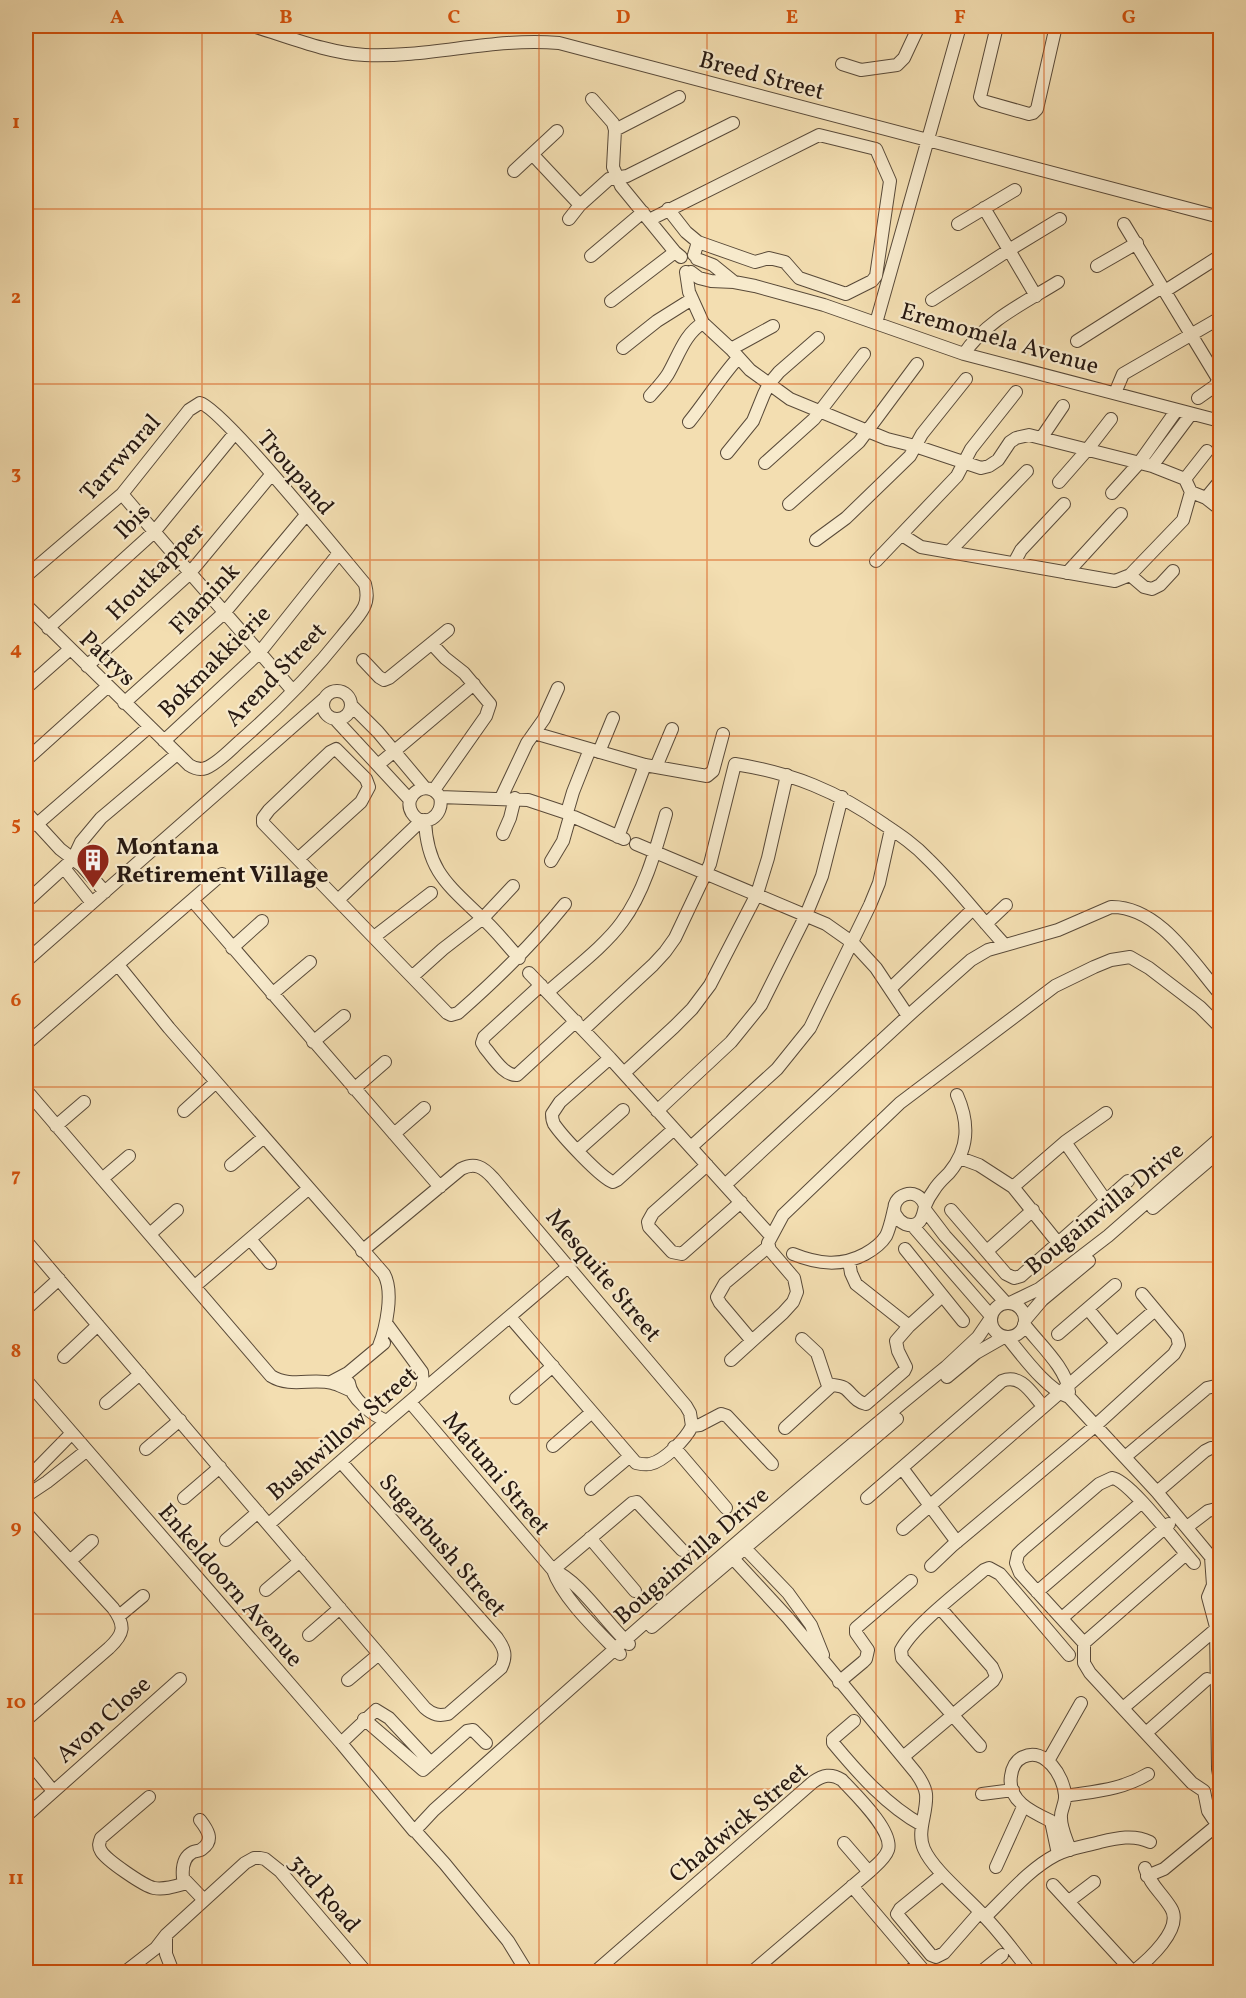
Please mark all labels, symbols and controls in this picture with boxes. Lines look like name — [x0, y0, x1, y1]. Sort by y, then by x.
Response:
text: A — [110, 4, 124, 32]
text: B — [279, 4, 293, 32]
text: C — [448, 4, 461, 32]
text: D — [616, 4, 630, 32]
text: E — [786, 4, 798, 32]
text: F — [954, 4, 966, 32]
text: G — [1122, 4, 1136, 32]
street label: Breed Street — [695, 44, 828, 110]
text: 1 — [12, 109, 20, 137]
text: 2 — [11, 284, 21, 312]
street label: Eremomela Avenue — [896, 295, 1103, 385]
street label: Tarrwnral — [73, 407, 170, 509]
street label: Troupand — [248, 423, 341, 523]
text: 3 — [11, 460, 21, 488]
street label: Ibis — [108, 497, 159, 548]
street label: Houtkapper — [100, 516, 213, 629]
street label: Flamink — [162, 556, 248, 643]
street label: Bokmakkierie — [151, 598, 279, 726]
street label: Arend Street — [218, 615, 335, 735]
street label: Patrys — [71, 624, 143, 695]
text: 4 — [10, 636, 22, 664]
text: 5 — [11, 811, 21, 839]
place label: Montana Retirement Village — [116, 831, 329, 893]
building icon: Montana Retirement Village — [75, 842, 111, 889]
text: 6 — [11, 987, 22, 1015]
street label: Bougainvilla Drive — [1019, 1135, 1192, 1284]
text: 7 — [11, 1162, 21, 1190]
street label: Mesquite Street — [537, 1202, 668, 1350]
text: 8 — [11, 1338, 21, 1366]
street label: Bushwillow Street — [260, 1359, 426, 1510]
street label: Matumi Street — [434, 1405, 557, 1543]
street label: Sugarbush Street — [370, 1467, 513, 1625]
street label: Bougainvilla Drive — [607, 1479, 777, 1634]
street label: Enkeldoorn Avenue — [149, 1497, 310, 1676]
text: 9 — [10, 1514, 22, 1542]
street label: Avon Close — [49, 1669, 159, 1772]
text: 10 — [6, 1689, 26, 1717]
street label: Chadwick Street — [662, 1755, 816, 1892]
street label: 3rd Road — [280, 1847, 367, 1941]
text: 11 — [8, 1865, 24, 1893]

